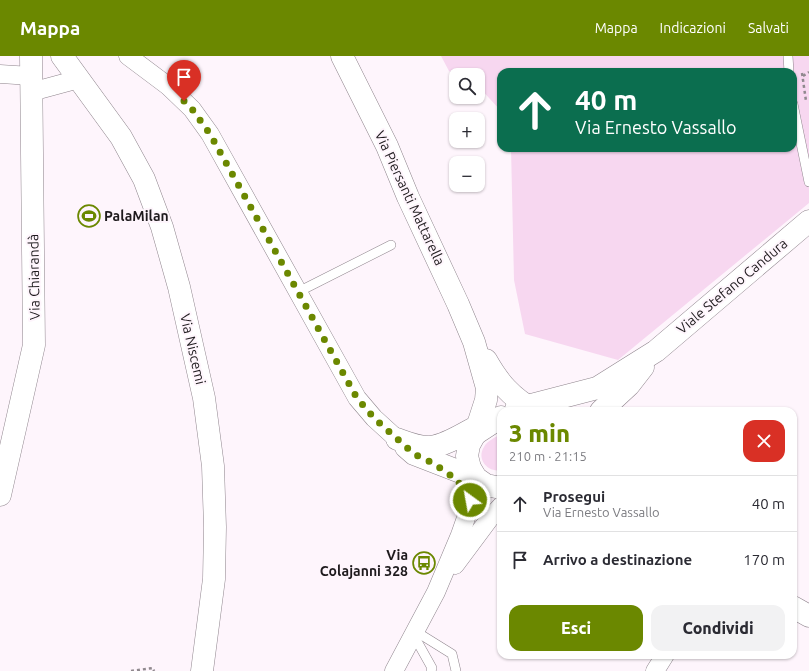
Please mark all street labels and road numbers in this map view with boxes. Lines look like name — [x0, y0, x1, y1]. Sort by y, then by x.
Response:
street label: Via Piersanti Mattarella — [372, 128, 448, 268]
street label: Via Chiarandà — [25, 234, 43, 320]
street label: Viale Stefano Candura — [673, 235, 791, 337]
street label: Via Niscemi — [177, 312, 209, 386]

